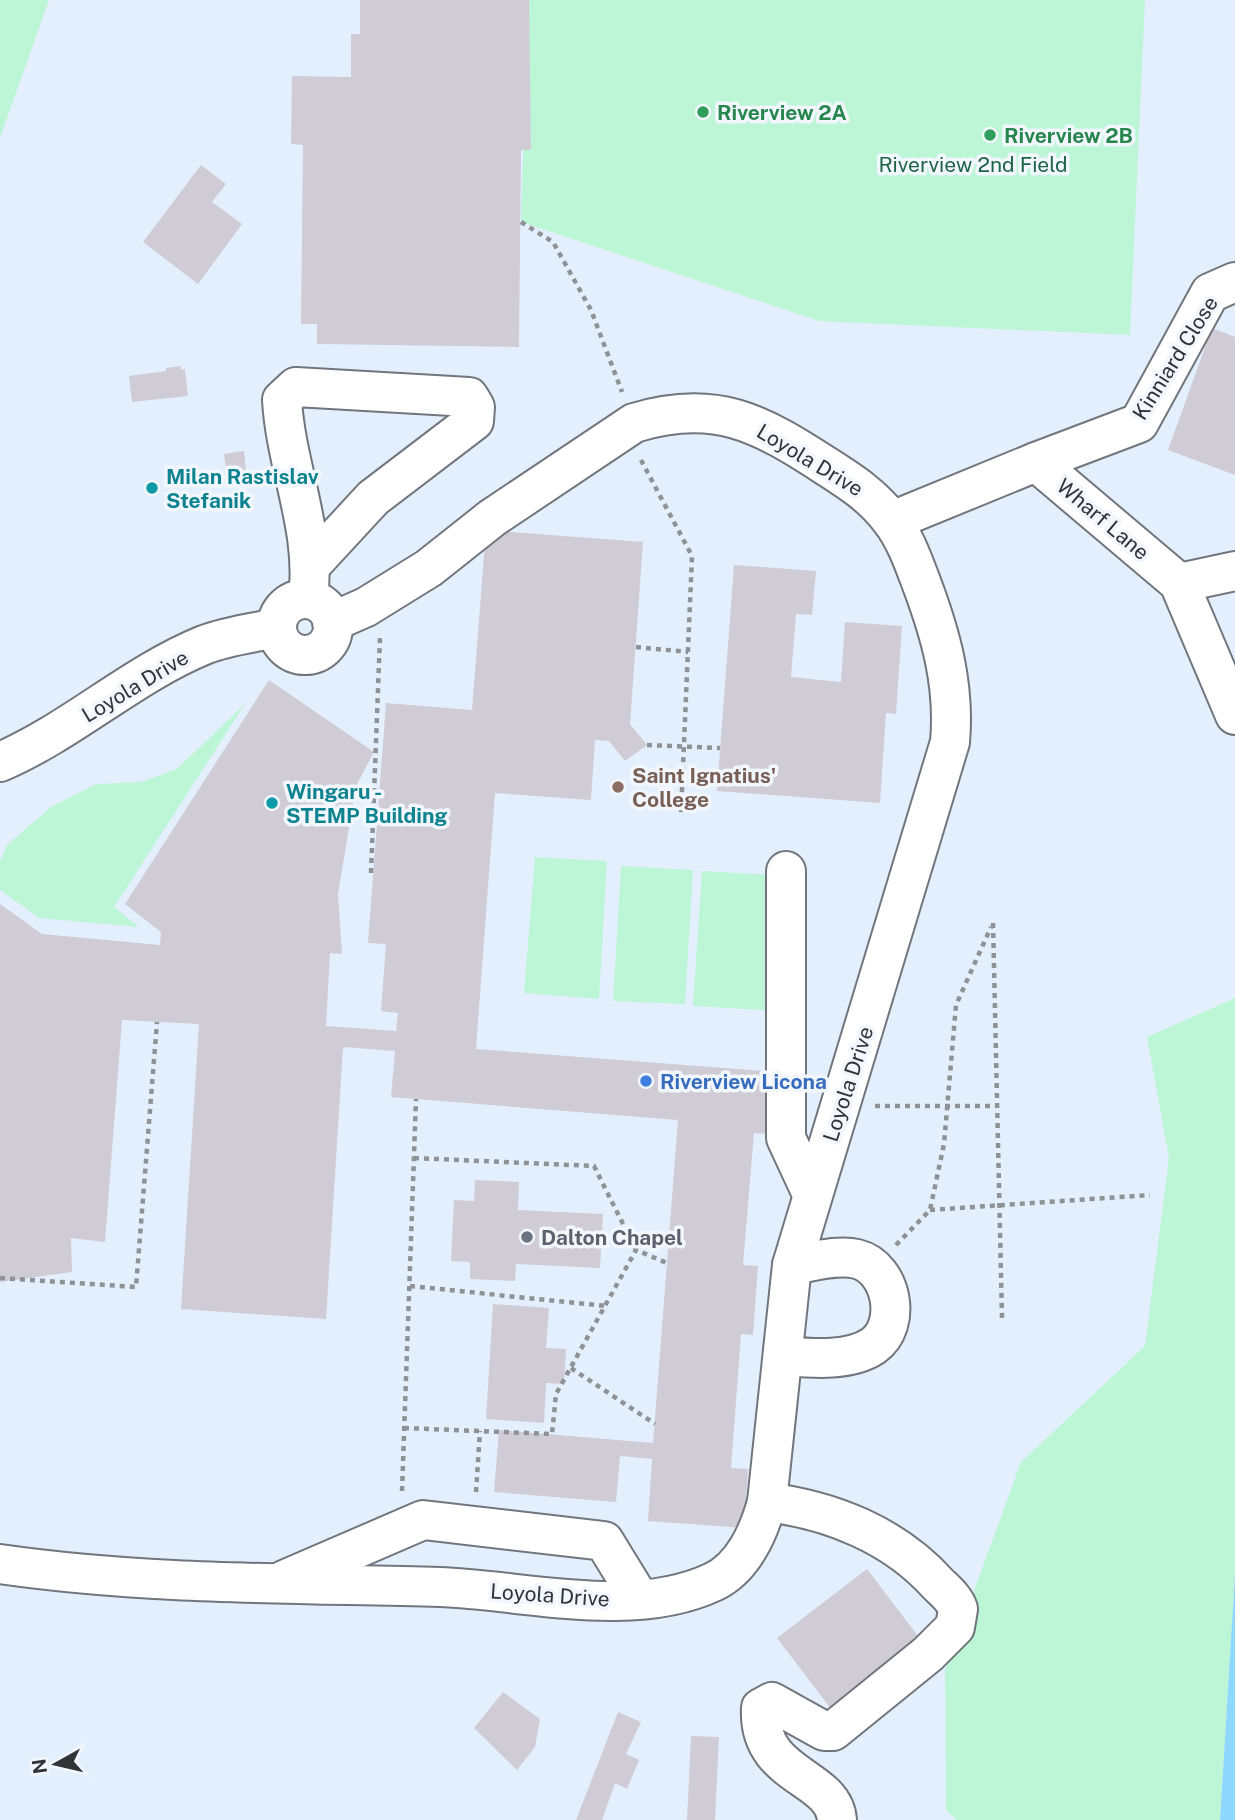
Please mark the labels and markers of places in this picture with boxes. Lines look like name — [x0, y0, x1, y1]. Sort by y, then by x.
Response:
place label: Riverview 2A — [717, 100, 847, 125]
marker: Riverview 2A — [695, 104, 711, 120]
place label: Riverview 2B — [1004, 123, 1133, 148]
marker: Riverview 2B — [982, 127, 998, 143]
place label: Milan Rastislav Stefanik — [166, 464, 319, 513]
marker: Milan Rastislav Stefanik — [144, 480, 160, 496]
place label: Saint Ignatius' College — [632, 763, 776, 812]
place label: Wingaru - STEMP Building — [286, 779, 448, 828]
marker: Saint Ignatius' College — [610, 779, 626, 795]
marker: Wingaru - STEMP Building — [264, 795, 280, 811]
place label: Riverview Licona — [660, 1069, 827, 1094]
marker: Riverview Licona — [638, 1073, 654, 1089]
place label: Dalton Chapel — [541, 1225, 683, 1250]
marker: Dalton Chapel — [519, 1229, 535, 1245]

